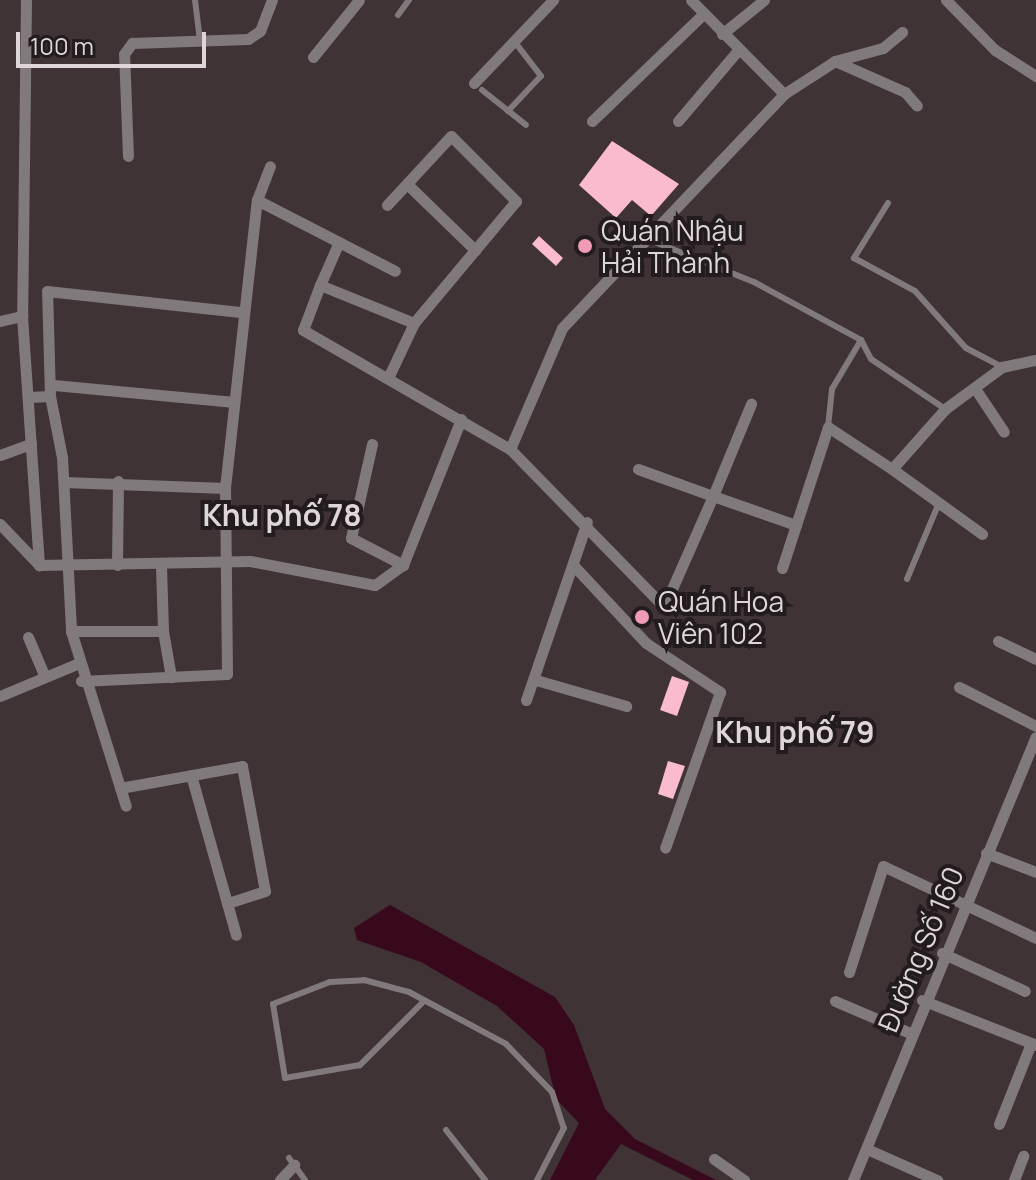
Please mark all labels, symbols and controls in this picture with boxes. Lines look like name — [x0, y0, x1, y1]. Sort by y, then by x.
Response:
scale bar — [20, 16, 210, 66]
text: 100 m — [30, 29, 94, 62]
place label: Quán Nhậu Hải Thành — [601, 213, 744, 279]
marker: Quán Nhậu Hải Thành — [576, 237, 594, 255]
district label: Khu phố 78 — [202, 497, 362, 533]
place label: Quán Hoa Viên 102 — [658, 584, 784, 650]
marker: Quán Hoa Viên 102 — [633, 608, 651, 626]
district label: Khu phố 79 — [715, 714, 875, 750]
street label: Đường Số 160 — [870, 861, 970, 1037]

